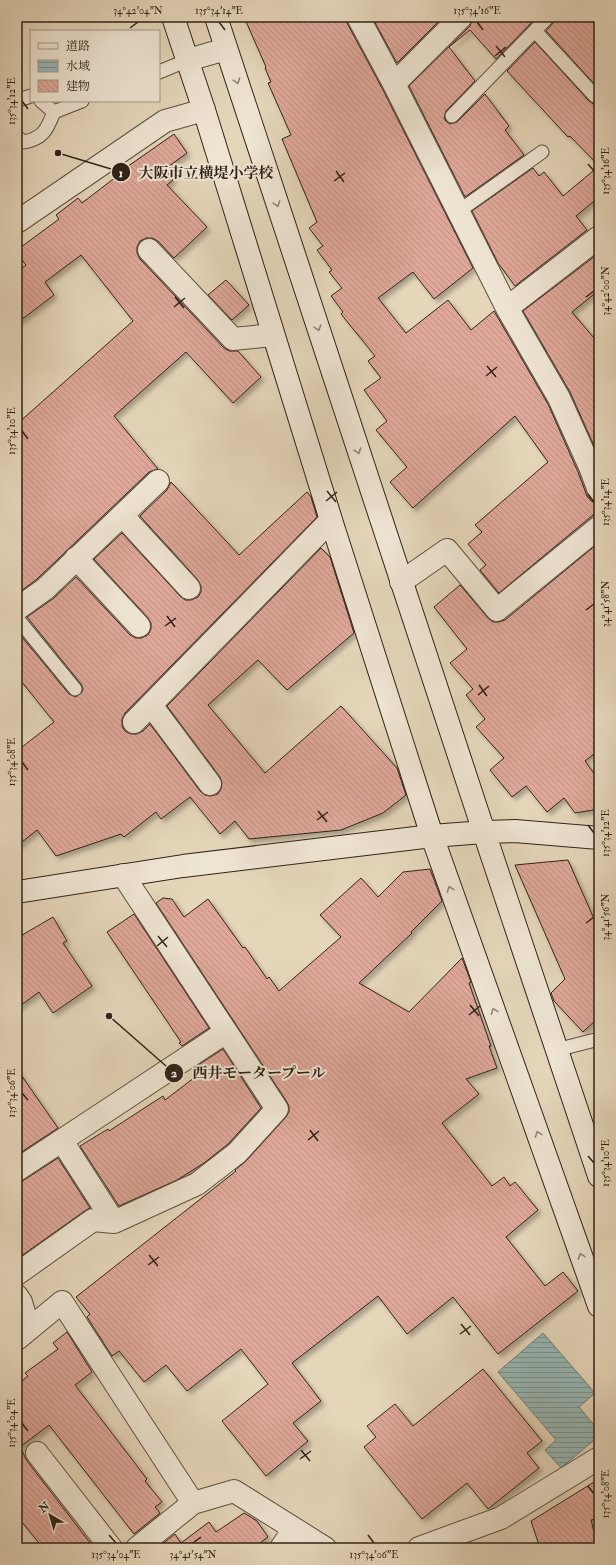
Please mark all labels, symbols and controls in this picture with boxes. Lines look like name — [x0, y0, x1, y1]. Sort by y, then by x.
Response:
text: 34°42'04"N — [113, 5, 163, 17]
text: 135°34'14"E — [195, 5, 243, 17]
text: 135°34'16"E — [453, 5, 501, 17]
legend — [30, 30, 160, 102]
text: 道路 — [66, 39, 90, 54]
text: 水域 — [66, 59, 90, 74]
text: 135°34'12"E — [6, 77, 18, 125]
one-way arrow — [232, 77, 241, 84]
text: 建物 — [66, 79, 90, 94]
text: 135°34'16"E — [600, 147, 612, 195]
callout: 大阪市立横堤小学校 — [111, 159, 282, 186]
text: 大阪市立横堤小学校 — [138, 164, 274, 183]
text: 1 — [119, 166, 123, 181]
one-way arrow — [272, 200, 281, 207]
text: 34°42'00"N — [600, 266, 612, 316]
one-way arrow — [313, 324, 322, 331]
text: 135°34'10"E — [6, 407, 18, 455]
one-way arrow — [354, 447, 362, 454]
text: 135°34'14"E — [600, 478, 612, 526]
text: 34°41'58"N — [600, 581, 612, 627]
text: 135°34'08"E — [6, 738, 18, 786]
text: 135°34'12"E — [600, 809, 612, 857]
one-way arrow — [447, 885, 455, 892]
text: 34°41'56"N — [600, 893, 612, 940]
one-way arrow — [490, 1008, 499, 1015]
callout: 西井モータープール — [164, 1059, 334, 1086]
text: 西井モータープール — [193, 1064, 325, 1083]
text: 2 — [171, 1066, 177, 1081]
text: 135°34'06"E — [6, 1069, 18, 1117]
one-way arrow — [534, 1130, 542, 1137]
text: 135°34'10"E — [600, 1139, 612, 1187]
one-way arrow — [578, 1253, 586, 1260]
text: 135°34'04"E — [6, 1398, 18, 1448]
text: 135°34'08"E — [600, 1470, 612, 1518]
north arrow — [30, 1495, 70, 1535]
text: N — [35, 1499, 53, 1516]
text: 135°34'04"E — [91, 1549, 141, 1561]
text: 34°41'54"N — [169, 1549, 217, 1561]
text: 135°34'06"E — [350, 1549, 398, 1561]

